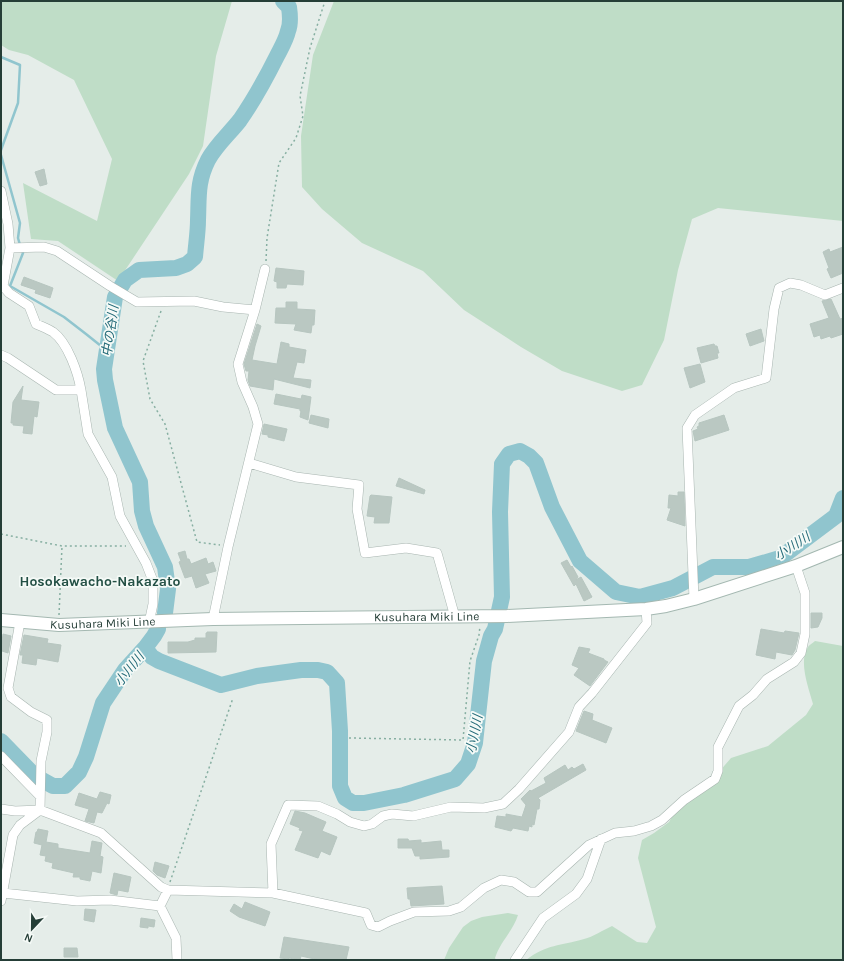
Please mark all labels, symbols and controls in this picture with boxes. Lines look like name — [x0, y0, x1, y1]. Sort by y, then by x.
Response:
water label: 中の谷川 — [99, 302, 121, 358]
water label: 小川川 — [772, 528, 814, 563]
district label: Hosokawacho-Nakazato — [20, 573, 181, 590]
street label: Kusuhara Miki Line — [374, 609, 479, 624]
street label: Kusuhara Miki Line — [50, 614, 156, 632]
water label: 小川川 — [111, 647, 148, 689]
water label: 小川川 — [463, 711, 485, 755]
north arrow — [12, 909, 52, 949]
text: N — [22, 930, 35, 945]

